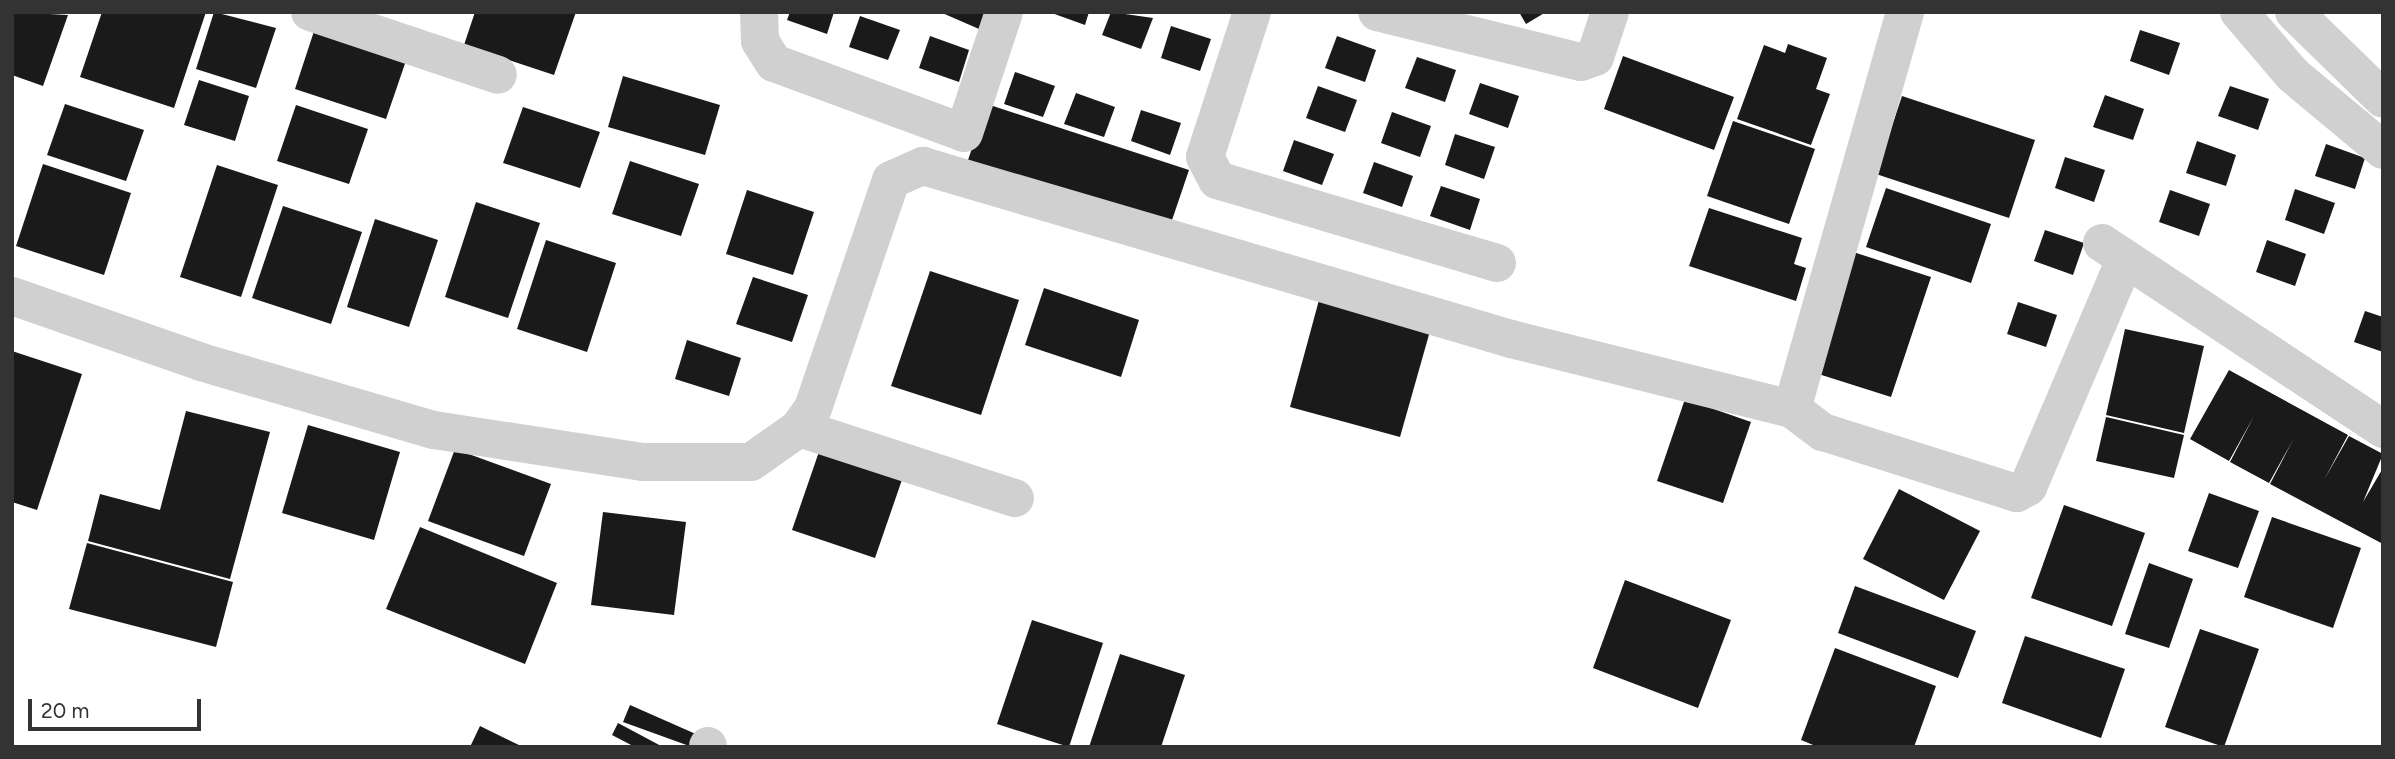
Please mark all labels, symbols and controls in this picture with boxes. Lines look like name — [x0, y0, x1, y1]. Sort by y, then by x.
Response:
scale bar — [32, 686, 205, 730]
text: 20 m — [41, 698, 89, 723]

